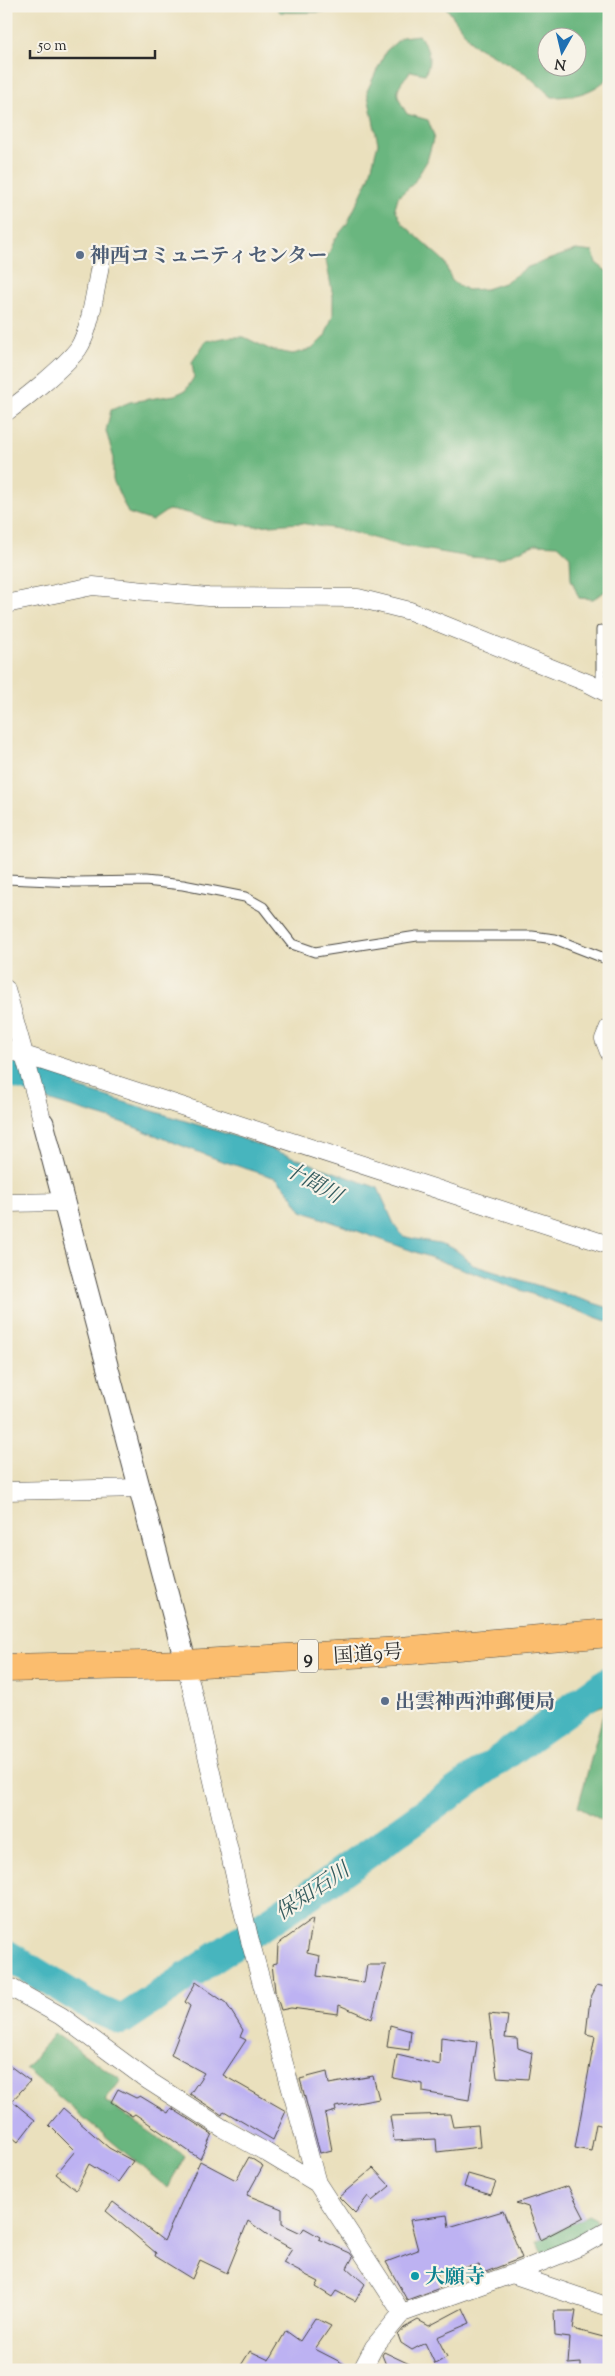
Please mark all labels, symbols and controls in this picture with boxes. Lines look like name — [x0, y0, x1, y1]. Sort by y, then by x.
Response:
scale bar — [30, 28, 155, 60]
north arrow — [538, 28, 588, 78]
text: 50 m — [37, 36, 67, 57]
text: N — [554, 52, 567, 74]
place label: 神西コミュニティセンター — [90, 243, 327, 272]
marker: 神西コミュニティセンター — [74, 249, 86, 261]
water label: 十間川 — [277, 1155, 349, 1213]
street label: 国道9号 — [332, 1639, 404, 1672]
road number: 9 — [298, 1640, 318, 1672]
place label: 出雲神西沖郵便局 — [395, 1689, 555, 1718]
marker: 出雲神西沖郵便局 — [379, 1695, 391, 1707]
water label: 保知石川 — [270, 1856, 358, 1929]
place label: 大願寺 — [425, 2264, 485, 2293]
marker: 大願寺 — [409, 2270, 421, 2282]

